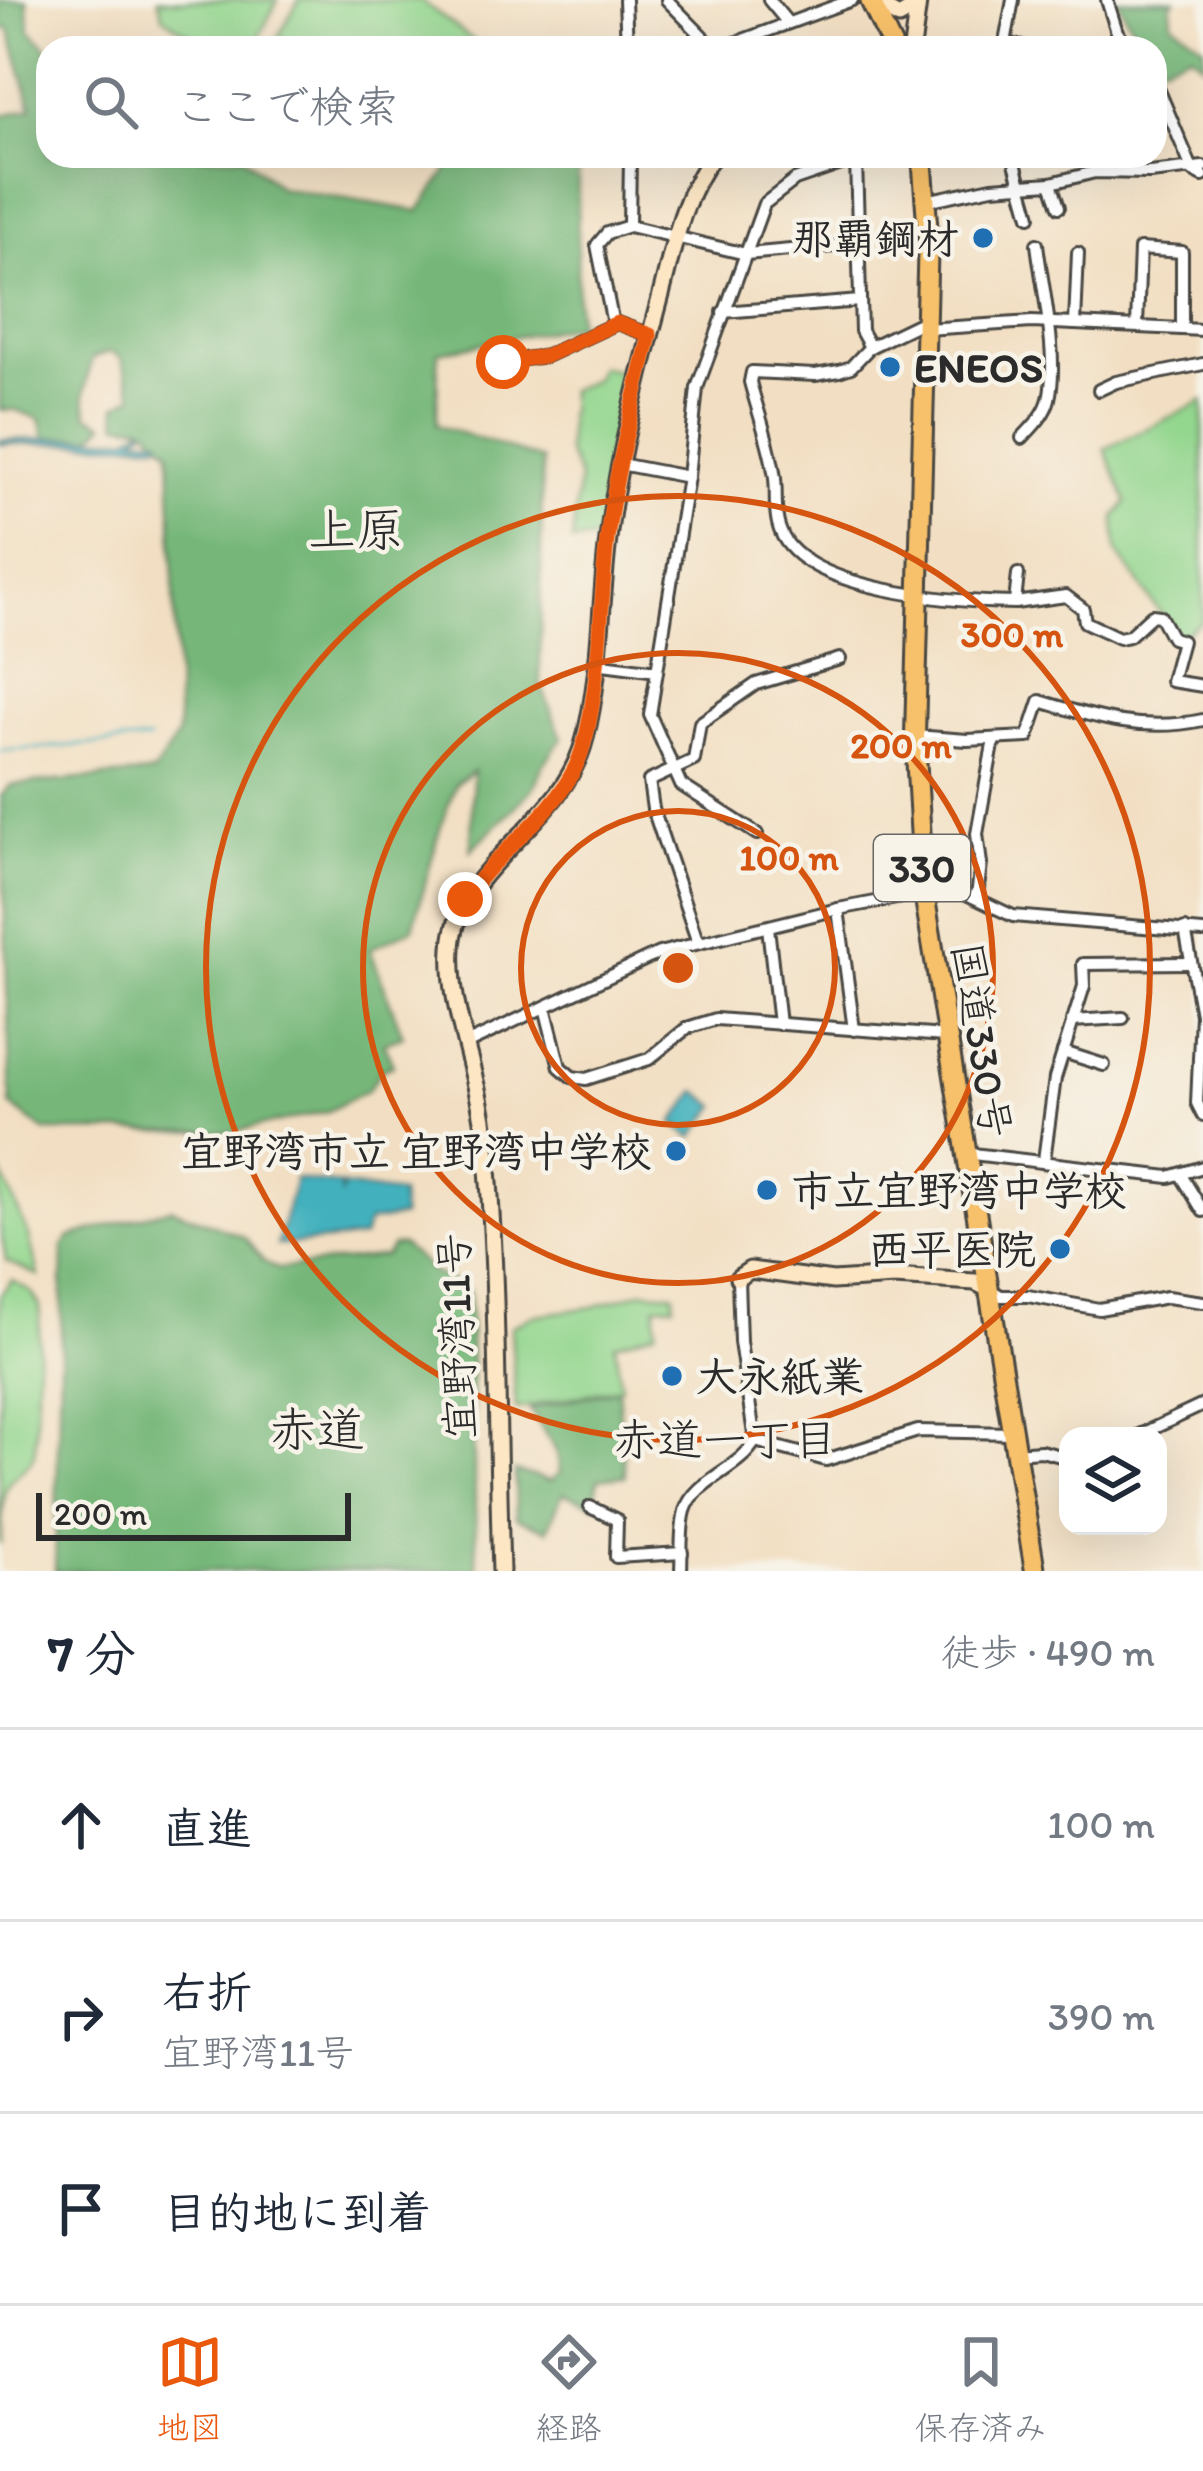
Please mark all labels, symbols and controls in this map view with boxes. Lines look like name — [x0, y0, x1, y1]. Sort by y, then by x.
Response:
search box — [36, 36, 1167, 168]
icon: search — [78, 69, 144, 135]
text: ここで検索 — [174, 79, 399, 133]
place label: 那覇鋼材 — [791, 213, 959, 264]
marker: 那覇鋼材 — [970, 225, 996, 251]
route start — [476, 335, 530, 389]
place label: ENEOS — [914, 342, 1043, 393]
marker: ENEOS — [877, 354, 903, 380]
district label: 上原 — [308, 500, 404, 558]
text: 300 m — [961, 613, 1064, 656]
text: 200 m — [850, 724, 953, 767]
road number: 330 — [874, 835, 970, 901]
text: 100 m — [739, 836, 839, 879]
route end — [438, 872, 492, 926]
street label: 国道330号 — [941, 938, 1023, 1142]
centre of rings — [657, 947, 699, 989]
place label: 宜野湾市立 宜野湾中学校 — [181, 1126, 652, 1177]
marker: 宜野湾市立 宜野湾中学校 — [663, 1138, 689, 1164]
place label: 市立宜野湾中学校 — [791, 1165, 1127, 1216]
marker: 市立宜野湾中学校 — [754, 1177, 780, 1203]
place label: 西平医院 — [868, 1224, 1036, 1275]
street label: 宜野湾11号 — [428, 1232, 486, 1440]
marker: 西平医院 — [1047, 1236, 1073, 1262]
place label: 大永紙業 — [696, 1351, 864, 1402]
marker: 大永紙業 — [659, 1363, 685, 1389]
district label: 赤道 — [269, 1400, 365, 1458]
district label: 赤道一丁目 — [612, 1412, 838, 1466]
map controls — [1059, 1427, 1167, 1535]
button: layers — [1059, 1427, 1167, 1535]
scale bar — [36, 1487, 351, 1540]
text: 200 m — [54, 1494, 147, 1533]
text: 7 分 — [48, 1623, 136, 1684]
text: 徒歩 · 490 m — [941, 1629, 1155, 1676]
icon: ahead — [48, 1792, 114, 1858]
text: 直進 — [162, 1801, 252, 1855]
text: 100 m — [1047, 1801, 1155, 1848]
text: 右折 — [162, 1965, 252, 2019]
icon: right — [48, 1984, 114, 2050]
text: 390 m — [1048, 1993, 1155, 2040]
text: 宜野湾11号 — [162, 2029, 354, 2076]
icon: arrive — [48, 2176, 114, 2242]
text: 目的地に到着 — [162, 2185, 432, 2239]
tab: 地図 — [157, 2329, 223, 2449]
tab: 経路 — [536, 2329, 602, 2449]
tab: 保存済み — [915, 2329, 1047, 2449]

